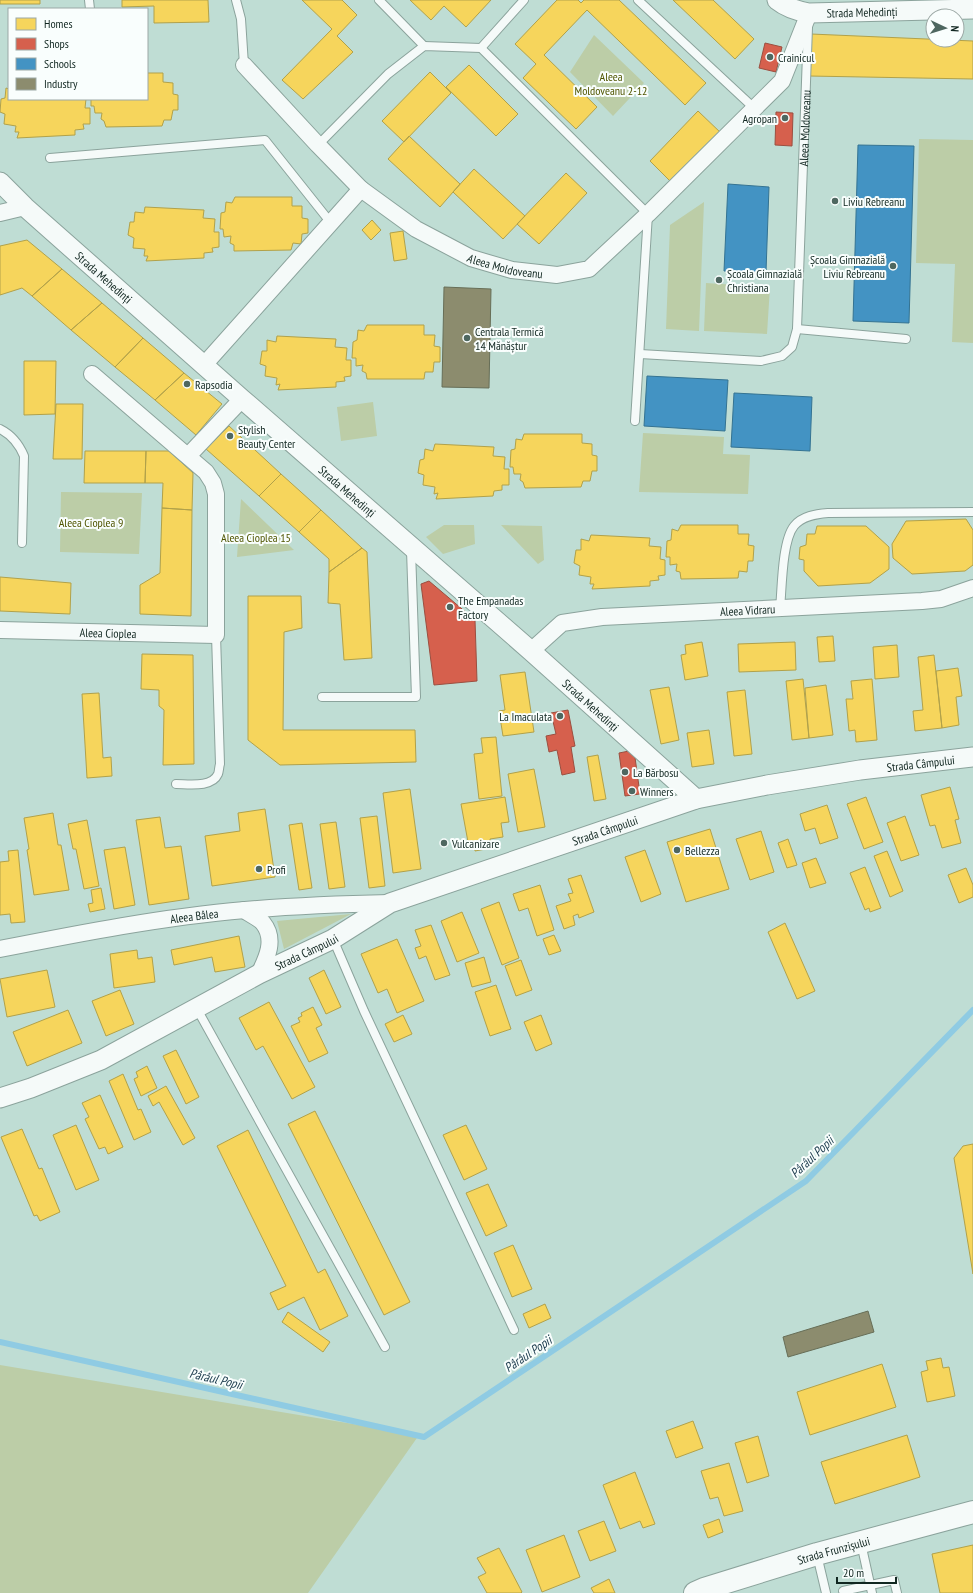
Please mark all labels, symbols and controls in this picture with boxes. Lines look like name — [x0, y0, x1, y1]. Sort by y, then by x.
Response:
street label: Strada Mehedinți — [826, 3, 898, 20]
legend — [8, 8, 148, 100]
north arrow — [925, 8, 965, 48]
text: Homes — [44, 16, 72, 31]
text: N — [948, 25, 962, 32]
text: Shops — [44, 36, 69, 51]
place label: Crainicul — [778, 50, 814, 65]
marker: Crainicul — [765, 52, 775, 62]
text: Schools — [44, 56, 76, 71]
park label: Aleea Moldoveanu 2-12 — [574, 69, 648, 98]
text: Industry — [44, 76, 78, 91]
street label: Aleea Moldoveanu — [795, 90, 813, 167]
place label: Agropan — [743, 111, 777, 126]
marker: Agropan — [780, 113, 790, 123]
place label: Liviu Rebreanu — [843, 194, 905, 209]
marker: Liviu Rebreanu — [830, 196, 840, 206]
street label: Strada Mehedinți — [73, 248, 136, 306]
street label: Aleea Moldoveanu — [465, 250, 544, 281]
place label: Școala Gimnazială Liviu Rebreanu — [810, 252, 885, 281]
marker: Școala Gimnazială Liviu Rebreanu — [888, 261, 898, 271]
place label: Școala Gimnazială Christiana — [727, 266, 802, 295]
marker: Școala Gimnazială Christiana — [714, 275, 724, 285]
place label: Centrala Termică 14 Mănăștur — [475, 324, 544, 353]
marker: Centrala Termică 14 Mănăștur — [462, 333, 472, 343]
place label: Rapsodia — [195, 377, 233, 392]
marker: Rapsodia — [182, 379, 192, 389]
place label: Stylish Beauty Center — [238, 422, 296, 451]
marker: Stylish Beauty Center — [225, 431, 235, 441]
street label: Strada Mehedinți — [316, 462, 379, 520]
park label: Aleea Cioplea 9 — [59, 515, 123, 530]
park label: Aleea Cioplea 15 — [221, 530, 291, 545]
place label: The Empanadas Factory — [458, 593, 523, 622]
street label: Aleea Vidraru — [720, 601, 776, 619]
marker: The Empanadas Factory — [445, 602, 455, 612]
street label: Aleea Cioplea — [79, 624, 137, 641]
street label: Strada Mehedinți — [559, 675, 622, 734]
place label: La Imaculata — [499, 709, 552, 724]
marker: La Imaculata — [555, 711, 565, 721]
street label: Strada Câmpului — [886, 752, 956, 774]
place label: La Bărbosu — [633, 765, 679, 780]
marker: La Bărbosu — [620, 767, 630, 777]
place label: Winners — [640, 784, 674, 799]
marker: Winners — [627, 786, 637, 796]
street label: Strada Câmpului — [570, 812, 640, 848]
place label: Vulcanizare — [451, 836, 499, 851]
marker: Vulcanizare — [439, 838, 449, 848]
place label: Bellezza — [685, 843, 720, 858]
marker: Bellezza — [672, 845, 682, 855]
place label: Profi — [267, 862, 286, 877]
marker: Profi — [254, 864, 264, 874]
street label: Aleea Bâlea — [169, 905, 219, 926]
street label: Strada Câmpului — [272, 930, 341, 973]
water label: Pârâul Popii — [787, 1131, 839, 1182]
water label: Pârâul Popii — [501, 1331, 557, 1376]
water label: Pârâul Popii — [188, 1365, 246, 1394]
street label: Strada Frunzișului — [795, 1533, 871, 1567]
scale bar — [837, 1559, 896, 1585]
text: 20 m — [843, 1565, 864, 1580]

